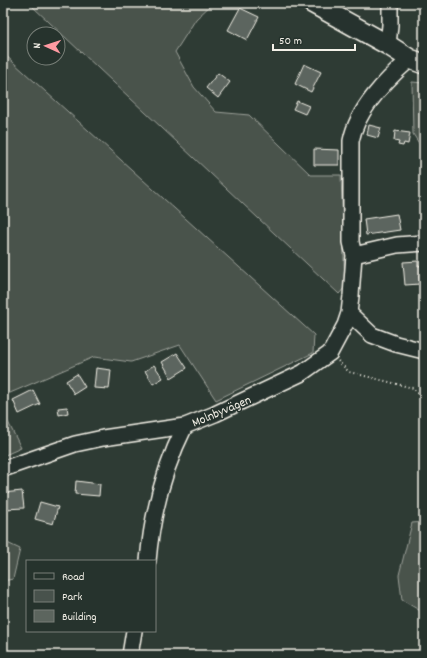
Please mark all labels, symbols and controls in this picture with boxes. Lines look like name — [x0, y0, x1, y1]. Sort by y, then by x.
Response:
north arrow — [26, 26, 66, 66]
scale bar — [273, 26, 355, 52]
text: 50 m — [279, 33, 302, 50]
text: N — [30, 42, 46, 49]
street label: Molnbyvägen — [189, 391, 255, 433]
legend — [26, 560, 156, 632]
text: Road — [62, 569, 84, 586]
text: Park — [62, 589, 83, 606]
text: Building — [62, 609, 97, 626]

